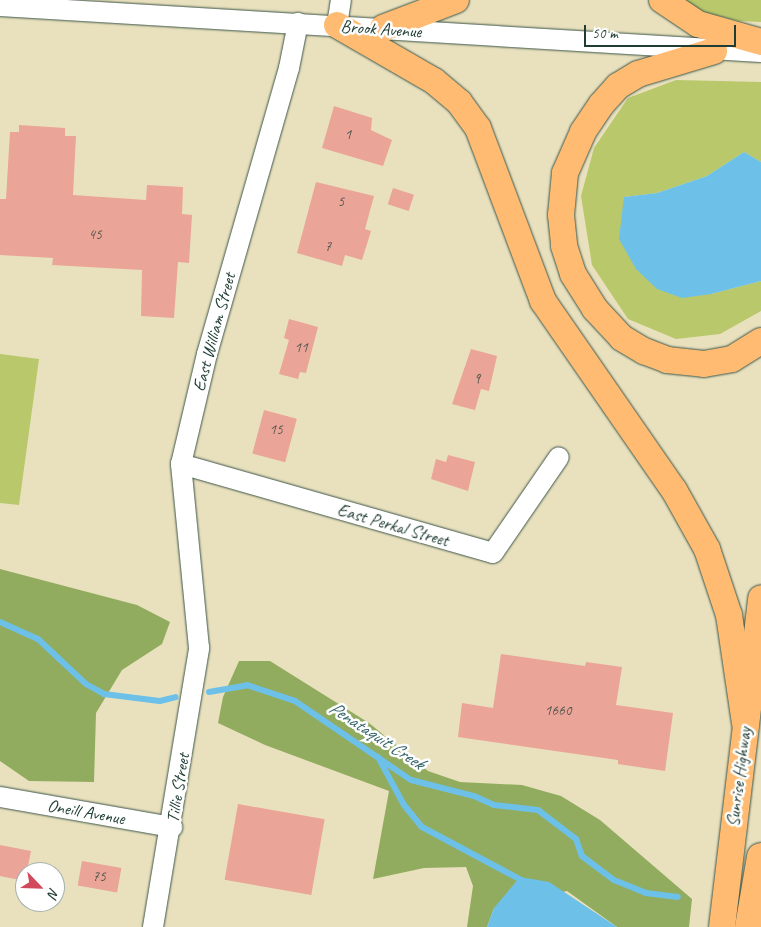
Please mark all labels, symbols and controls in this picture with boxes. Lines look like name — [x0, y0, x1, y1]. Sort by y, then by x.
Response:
street label: Brook Avenue — [340, 15, 422, 43]
scale bar — [586, 15, 738, 47]
text: 50 m — [592, 24, 618, 43]
house number: 1 — [345, 126, 351, 144]
house number: 5 — [338, 193, 344, 211]
house number: 45 — [88, 226, 102, 244]
house number: 7 — [325, 238, 331, 256]
street label: East William Street — [188, 271, 240, 393]
house number: 11 — [294, 339, 308, 357]
house number: 9 — [474, 370, 480, 388]
house number: 15 — [269, 421, 283, 439]
street label: East Perkal Street — [335, 499, 451, 551]
water label: Penataquit Creek — [324, 697, 428, 775]
house number: 1660 — [545, 702, 571, 720]
street label: Sunrise Highway — [722, 726, 756, 828]
street label: Tillie Street — [162, 752, 194, 824]
street label: Oneill Avenue — [46, 795, 126, 829]
north arrow — [15, 862, 65, 912]
house number: 75 — [92, 868, 106, 886]
text: N — [44, 885, 63, 900]

